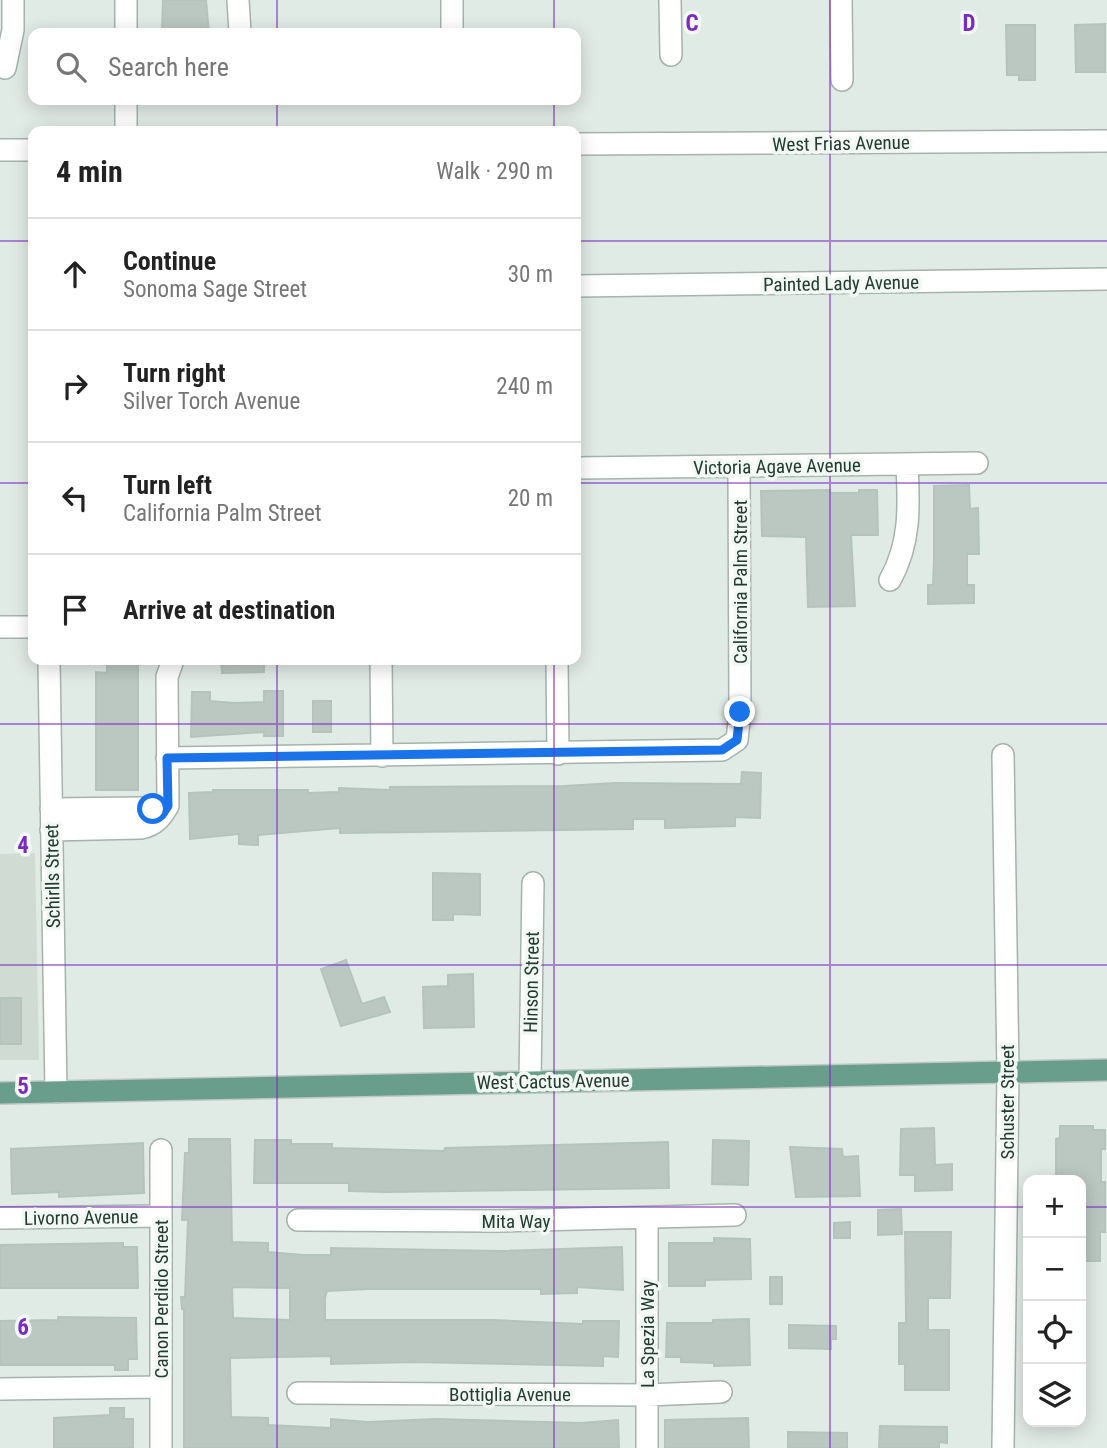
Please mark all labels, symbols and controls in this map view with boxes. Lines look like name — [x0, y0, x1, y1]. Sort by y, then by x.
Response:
text: C — [685, 10, 699, 37]
text: D — [963, 10, 976, 37]
search box — [28, 28, 581, 105]
icon: search — [52, 48, 90, 86]
text: Search here — [108, 52, 229, 82]
street label: West Frias Avenue — [772, 131, 910, 156]
text: 4 min — [56, 154, 123, 189]
text: Walk · 290 m — [436, 158, 553, 185]
text: Continue — [123, 246, 216, 276]
icon: ahead — [56, 255, 94, 293]
text: 30 m — [508, 261, 553, 288]
street label: Painted Lady Avenue — [763, 271, 919, 296]
text: Sonoma Sage Street — [123, 276, 307, 303]
text: Turn right — [123, 358, 225, 388]
icon: right — [56, 367, 94, 405]
text: 240 m — [496, 373, 553, 400]
text: Silver Torch Avenue — [123, 388, 300, 415]
street label: Victoria Agave Avenue — [693, 454, 861, 479]
text: Turn left — [123, 470, 212, 500]
icon: left — [56, 479, 94, 517]
text: 20 m — [508, 485, 553, 512]
text: California Palm Street — [123, 500, 322, 527]
street label: California Palm Street — [729, 500, 752, 664]
icon: arrive — [56, 591, 94, 629]
text: Arrive at destination — [123, 595, 335, 625]
route end — [724, 696, 755, 727]
route start — [137, 793, 168, 824]
street label: Schirlls Street — [40, 824, 65, 928]
text: 4 — [17, 832, 29, 859]
street label: Hinson Street — [519, 931, 544, 1033]
street label: Schuster Street — [996, 1045, 1019, 1159]
street label: West Cactus Avenue — [476, 1069, 630, 1094]
text: 5 — [17, 1073, 29, 1100]
map controls — [1023, 1175, 1086, 1427]
button: + — [1023, 1175, 1086, 1238]
street label: Livorno Avenue — [24, 1205, 139, 1230]
street label: Mita Way — [482, 1210, 551, 1233]
street label: Canon Perdido Street — [150, 1220, 173, 1378]
button: − — [1023, 1238, 1086, 1301]
street label: La Spezia Way — [636, 1280, 659, 1388]
button: locate — [1023, 1301, 1086, 1364]
text: 6 — [17, 1314, 29, 1341]
button: layers — [1023, 1364, 1086, 1427]
street label: Bottiglia Avenue — [449, 1383, 571, 1406]

